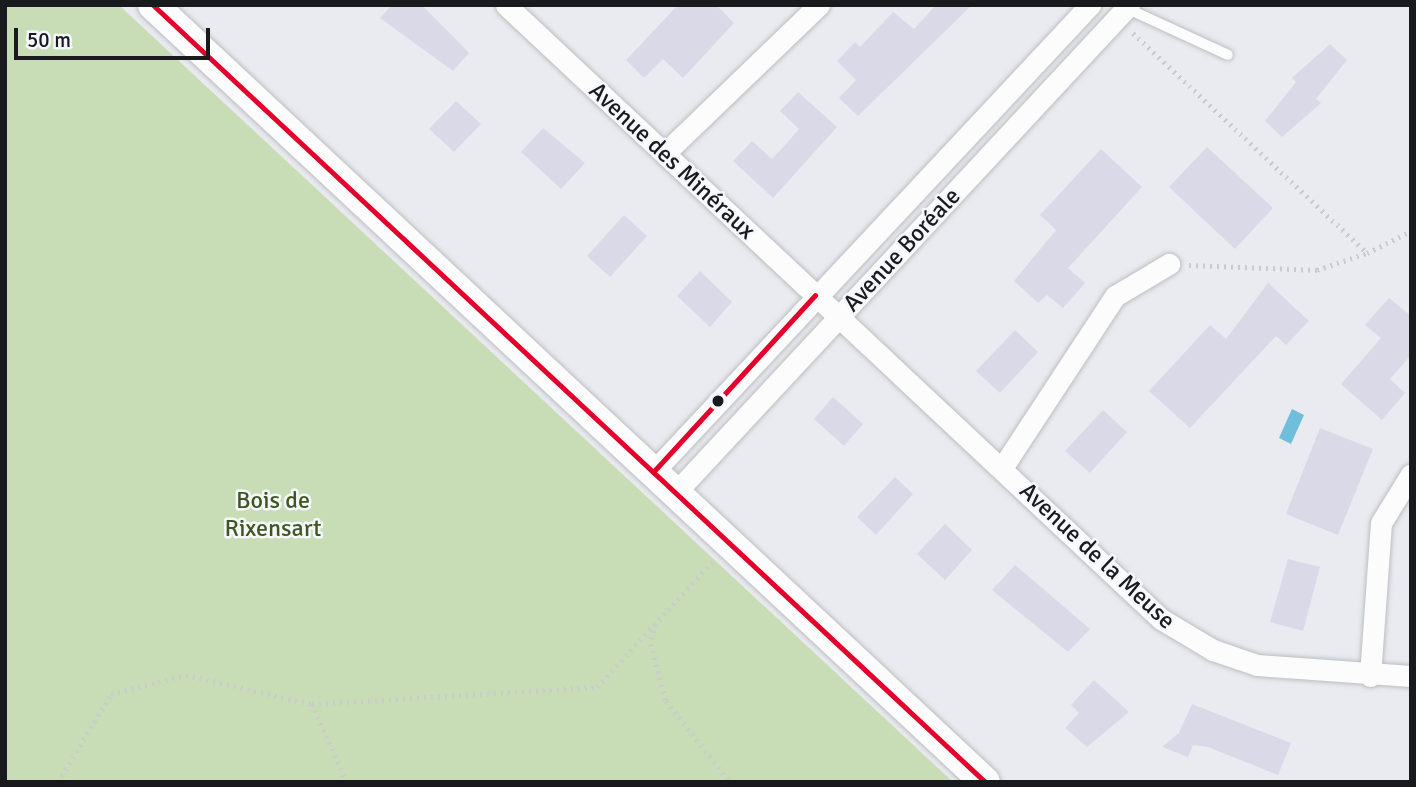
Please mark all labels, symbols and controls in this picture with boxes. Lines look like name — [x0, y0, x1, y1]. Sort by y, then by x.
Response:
scale bar — [18, 14, 214, 58]
text: 50 m — [27, 27, 71, 53]
street label: Avenue des Minéraux — [583, 77, 761, 245]
street label: Avenue Boréale — [837, 182, 967, 318]
unlabelled marker — [711, 394, 725, 408]
street label: Avenue de la Meuse — [1013, 477, 1181, 635]
park label: Bois de Rixensart — [225, 487, 321, 543]

